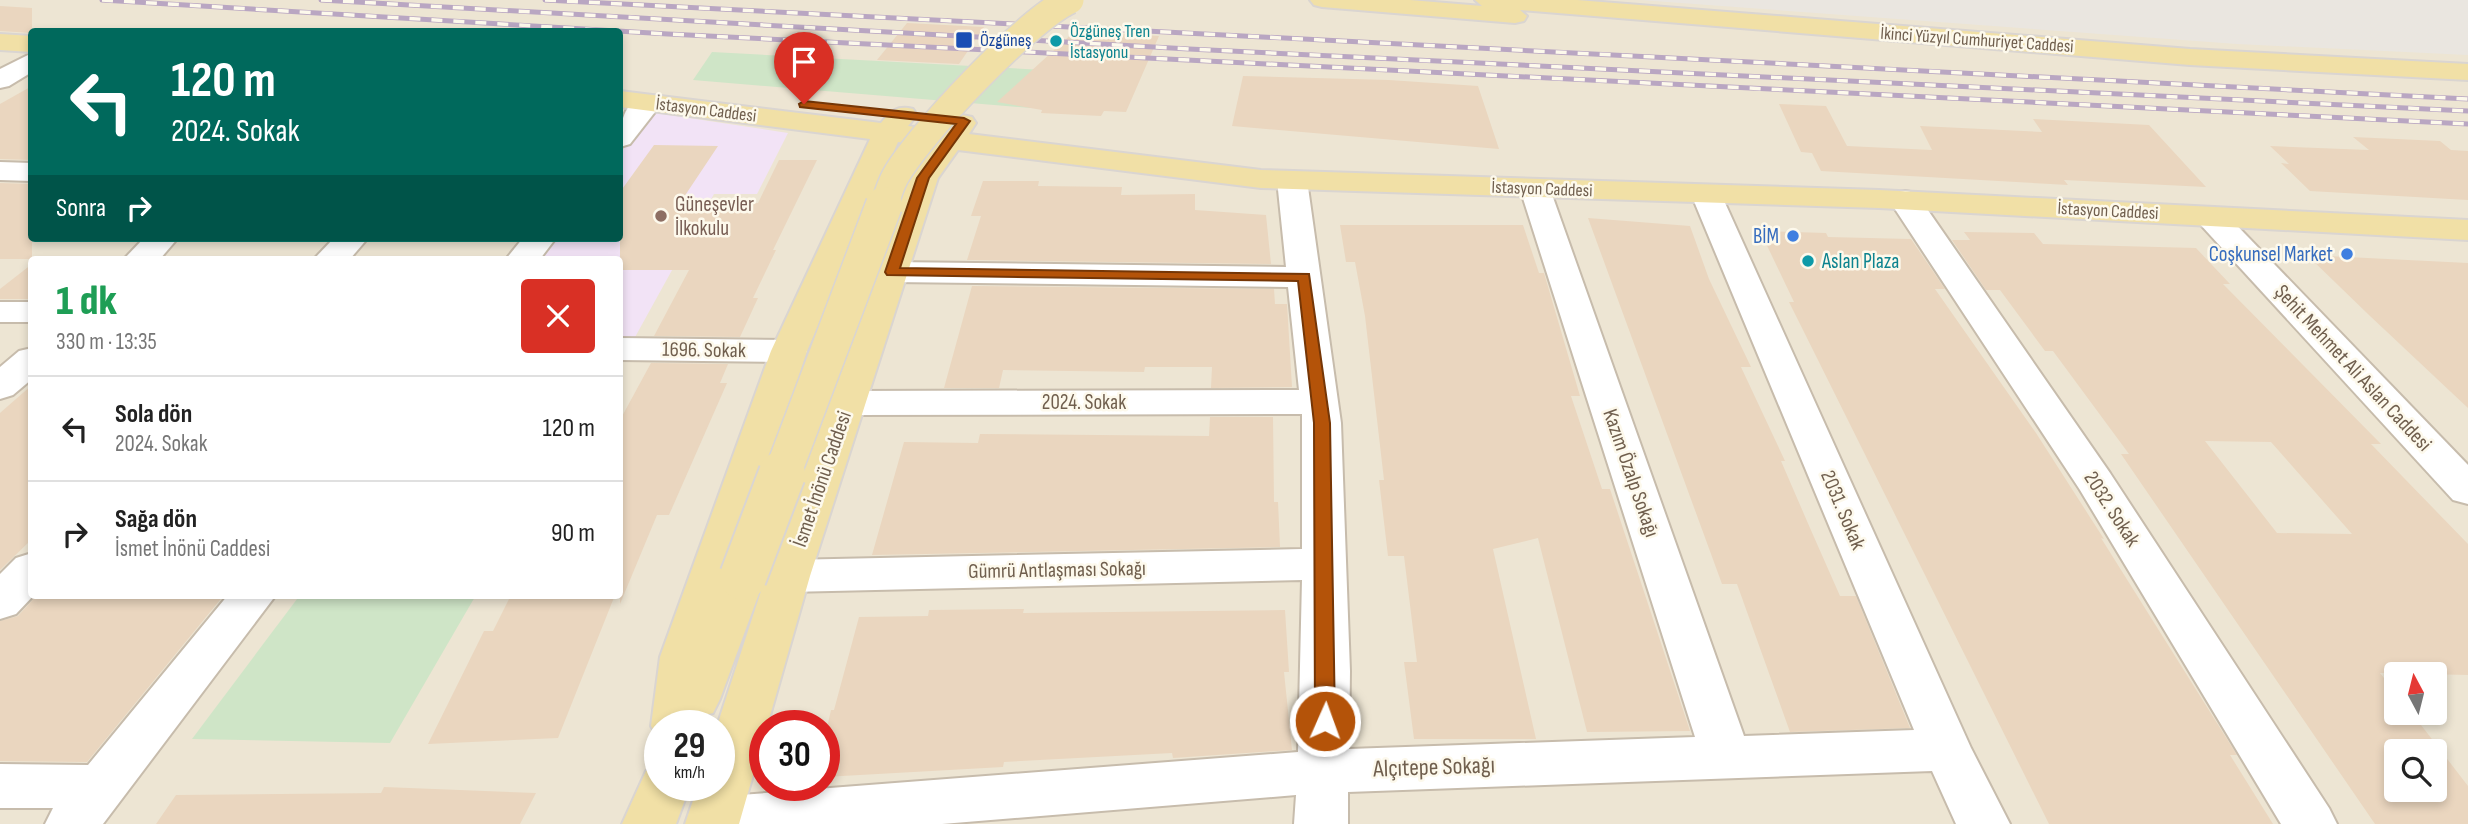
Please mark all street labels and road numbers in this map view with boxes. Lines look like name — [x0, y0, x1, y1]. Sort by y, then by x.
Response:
street label: İkinci Yüzyıl Cumhuriyet Caddesi — [1880, 23, 2074, 57]
street label: İstasyon Caddesi — [655, 93, 757, 127]
street label: İstasyon Caddesi — [1491, 177, 1593, 201]
street label: İstasyon Caddesi — [2057, 198, 2159, 224]
street label: Şehit Mehmet Ali Aslan Caddesi — [2269, 280, 2437, 456]
street label: 1696. Sokak — [662, 337, 746, 363]
street label: 2024. Sokak — [1042, 390, 1126, 415]
street label: Kazım Özalp Sokağı — [1597, 406, 1665, 540]
street label: İsmet İnönü Caddesi — [787, 408, 857, 550]
street label: 2031. Sokak — [1815, 466, 1871, 554]
street label: 2032. Sokak — [2078, 467, 2146, 551]
street label: Gümrü Antlaşması Sokağı — [968, 556, 1146, 584]
street label: Alçıtepe Sokağı — [1372, 750, 1495, 784]

